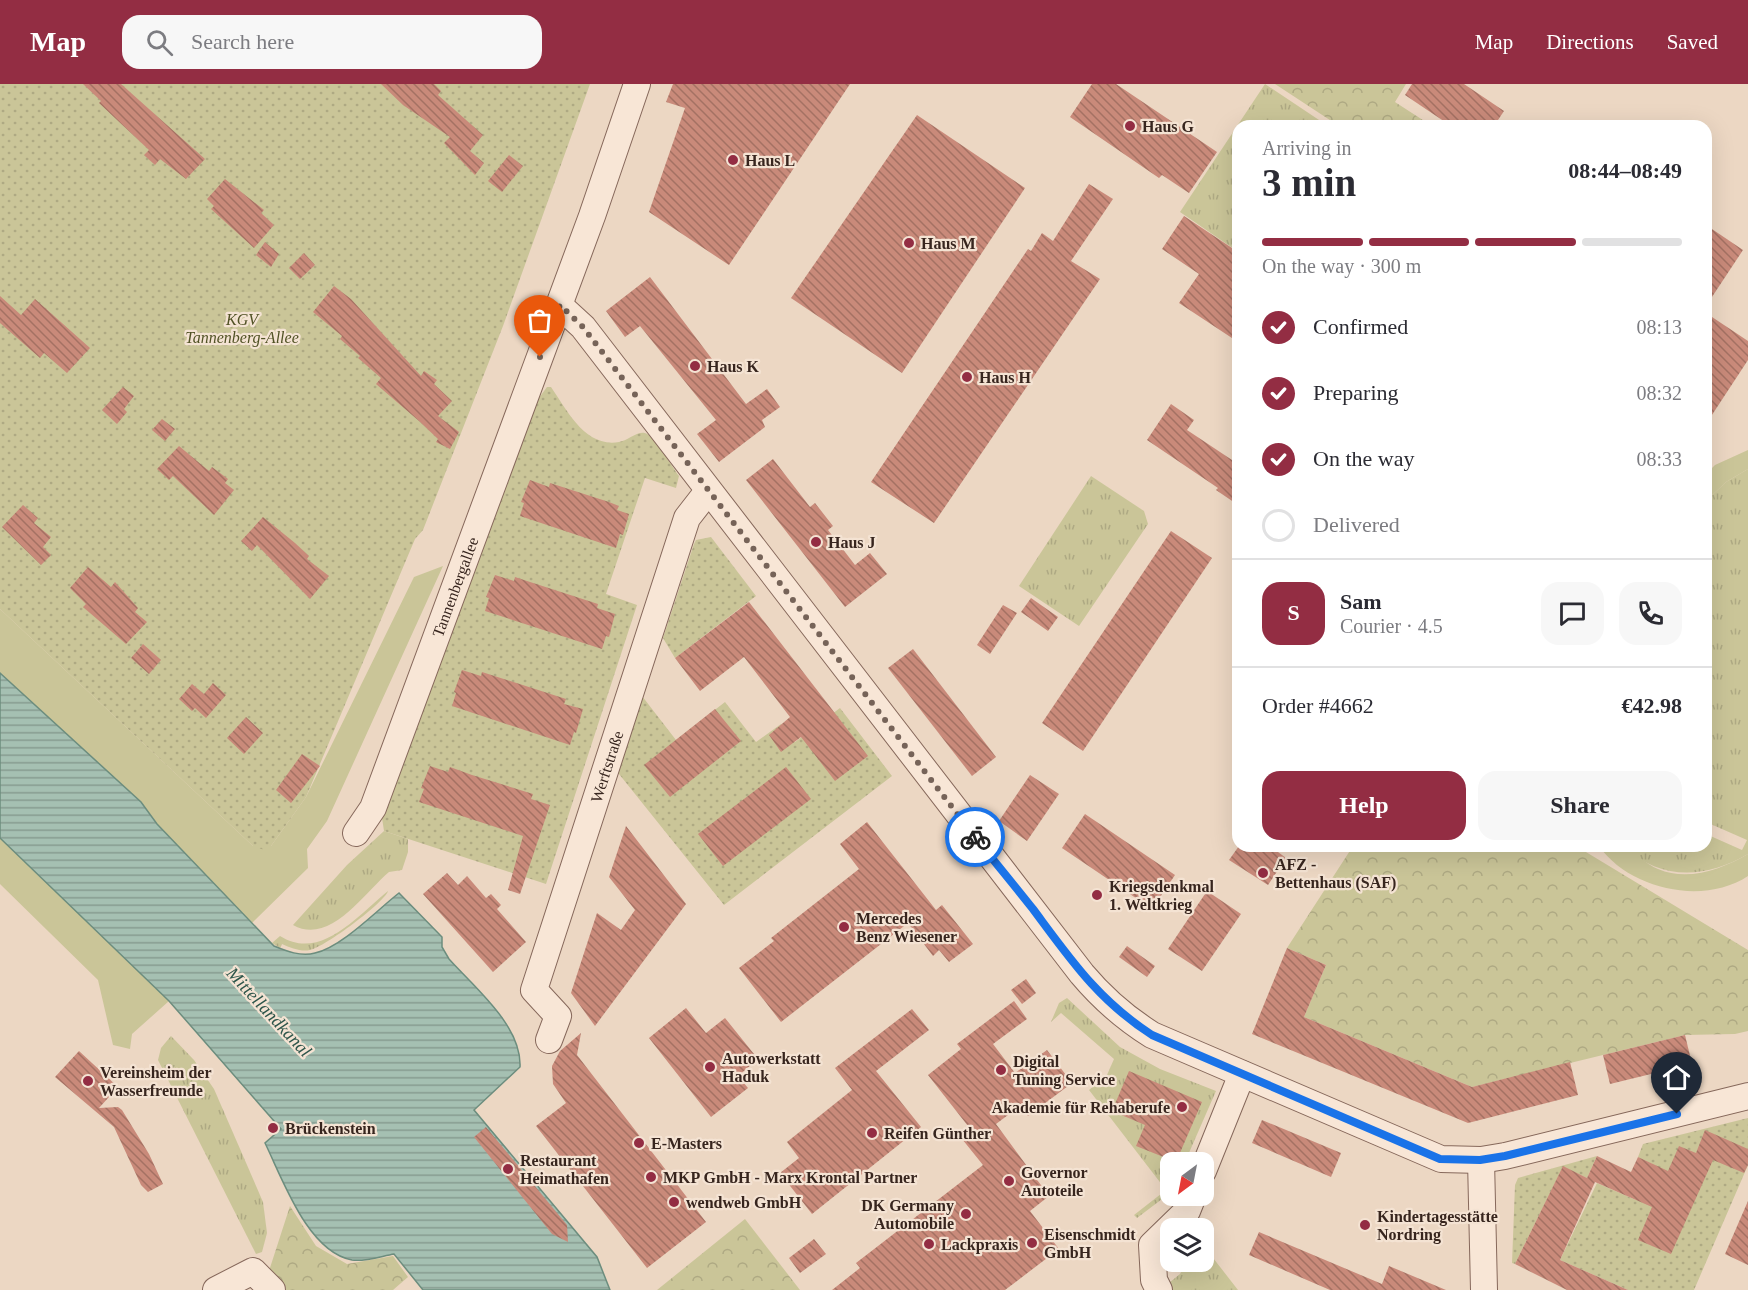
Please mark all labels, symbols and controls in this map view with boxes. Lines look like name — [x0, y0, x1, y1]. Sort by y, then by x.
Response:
search box — [122, 15, 542, 69]
text: Map — [30, 26, 86, 57]
icon: search — [143, 26, 176, 59]
text: Search here — [191, 29, 294, 54]
text: Map — [1475, 30, 1513, 54]
text: Directions — [1546, 30, 1634, 54]
text: Saved — [1667, 30, 1718, 54]
place label: Haus G — [1142, 118, 1195, 135]
marker: Haus G — [1123, 119, 1137, 133]
text: Arriving in — [1262, 137, 1351, 159]
place label: Haus L — [745, 152, 795, 169]
marker: Haus L — [726, 153, 740, 167]
text: 08:44–08:49 — [1568, 158, 1682, 183]
text: 3 min — [1262, 161, 1356, 204]
place label: Haus M — [921, 235, 976, 252]
marker: Haus M — [902, 236, 916, 250]
text: On the way · 300 m — [1262, 255, 1421, 277]
pin — [514, 295, 565, 357]
icon: bag — [523, 304, 556, 337]
park label: KGV Tannenberg-Allee — [185, 311, 299, 347]
icon: check — [1262, 311, 1295, 344]
text: Confirmed — [1313, 314, 1408, 339]
text: 08:13 — [1636, 316, 1682, 338]
place label: Haus K — [707, 358, 760, 375]
marker: Haus K — [688, 359, 702, 373]
place label: Haus H — [979, 369, 1032, 386]
marker: Haus H — [960, 370, 974, 384]
icon: check — [1262, 377, 1295, 410]
text: Preparing — [1313, 380, 1399, 405]
text: 08:32 — [1636, 382, 1682, 404]
icon: check — [1262, 443, 1295, 476]
text: On the way — [1313, 446, 1414, 471]
text: 08:33 — [1636, 448, 1682, 470]
text: Delivered — [1313, 512, 1400, 537]
place label: Haus J — [828, 534, 876, 551]
street label: Tannenbergallee — [429, 535, 481, 639]
marker: Haus J — [809, 535, 823, 549]
button: chat — [1541, 582, 1604, 645]
button: phone — [1619, 582, 1682, 645]
text: Sam — [1340, 589, 1382, 614]
text: S — [1287, 600, 1300, 625]
text: Courier · 4.5 — [1340, 615, 1443, 637]
text: Order #4662 — [1262, 693, 1374, 718]
text: €42.98 — [1622, 693, 1682, 718]
street label: Werftstraße — [587, 729, 626, 804]
button: Help — [1262, 771, 1466, 840]
button: Share — [1478, 771, 1682, 840]
courier — [945, 807, 1005, 867]
icon: bike — [959, 821, 992, 854]
place label: AFZ - Bettenhaus (SAF) — [1275, 856, 1396, 892]
marker: AFZ - Bettenhaus (SAF) — [1256, 866, 1270, 880]
place label: Kriegsdenkmal 1. Weltkrieg — [1109, 878, 1214, 914]
marker: Kriegsdenkmal 1. Weltkrieg — [1090, 888, 1104, 902]
place label: Mercedes Benz Wiesener — [856, 910, 957, 945]
marker: Mercedes Benz Wiesener — [837, 920, 851, 934]
water label: Mittellandkanal — [222, 962, 316, 1061]
place label: Autowerkstatt Haduk — [722, 1050, 821, 1085]
pin — [1651, 1052, 1702, 1114]
place label: Digital Tuning Service — [1013, 1053, 1115, 1089]
marker: Autowerkstatt Haduk — [703, 1060, 717, 1074]
icon: home — [1660, 1061, 1693, 1094]
marker: Digital Tuning Service — [994, 1063, 1008, 1077]
place label: Vereinsheim der Wasserfreunde — [100, 1064, 212, 1099]
marker: Vereinsheim der Wasserfreunde — [81, 1074, 95, 1088]
place label: Akademie für Rehaberufe — [992, 1099, 1170, 1116]
marker: Akademie für Rehaberufe — [1175, 1100, 1189, 1114]
place label: Brückenstein — [285, 1120, 376, 1137]
marker: Brückenstein — [266, 1121, 280, 1135]
place label: Reifen Günther — [884, 1125, 991, 1142]
marker: Reifen Günther — [865, 1126, 879, 1140]
place label: E-Masters — [651, 1135, 722, 1152]
marker: E-Masters — [632, 1136, 646, 1150]
place label: Restaurant Heimathafen — [520, 1152, 609, 1187]
north arrow — [1160, 1152, 1214, 1206]
map controls — [1160, 1152, 1214, 1272]
marker: Restaurant Heimathafen — [501, 1162, 515, 1176]
place label: Governor Autoteile — [1021, 1164, 1088, 1199]
place label: MKP GmbH - Marx Krontal Partner — [663, 1169, 917, 1186]
marker: MKP GmbH - Marx Krontal Partner — [644, 1170, 658, 1184]
marker: Governor Autoteile — [1002, 1174, 1016, 1188]
place label: wendweb GmbH — [686, 1194, 802, 1211]
marker: wendweb GmbH — [667, 1195, 681, 1209]
place label: DK Germany Automobile — [861, 1197, 954, 1232]
marker: DK Germany Automobile — [959, 1207, 973, 1221]
place label: Kindertagesstätte Nordring — [1377, 1208, 1498, 1244]
button: layers — [1160, 1218, 1214, 1272]
marker: Kindertagesstätte Nordring — [1358, 1218, 1372, 1232]
place label: Eisenschmidt GmbH — [1044, 1226, 1136, 1261]
place label: Lackpraxis — [941, 1236, 1018, 1254]
marker: Eisenschmidt GmbH — [1025, 1236, 1039, 1250]
marker: Lackpraxis — [922, 1237, 936, 1251]

